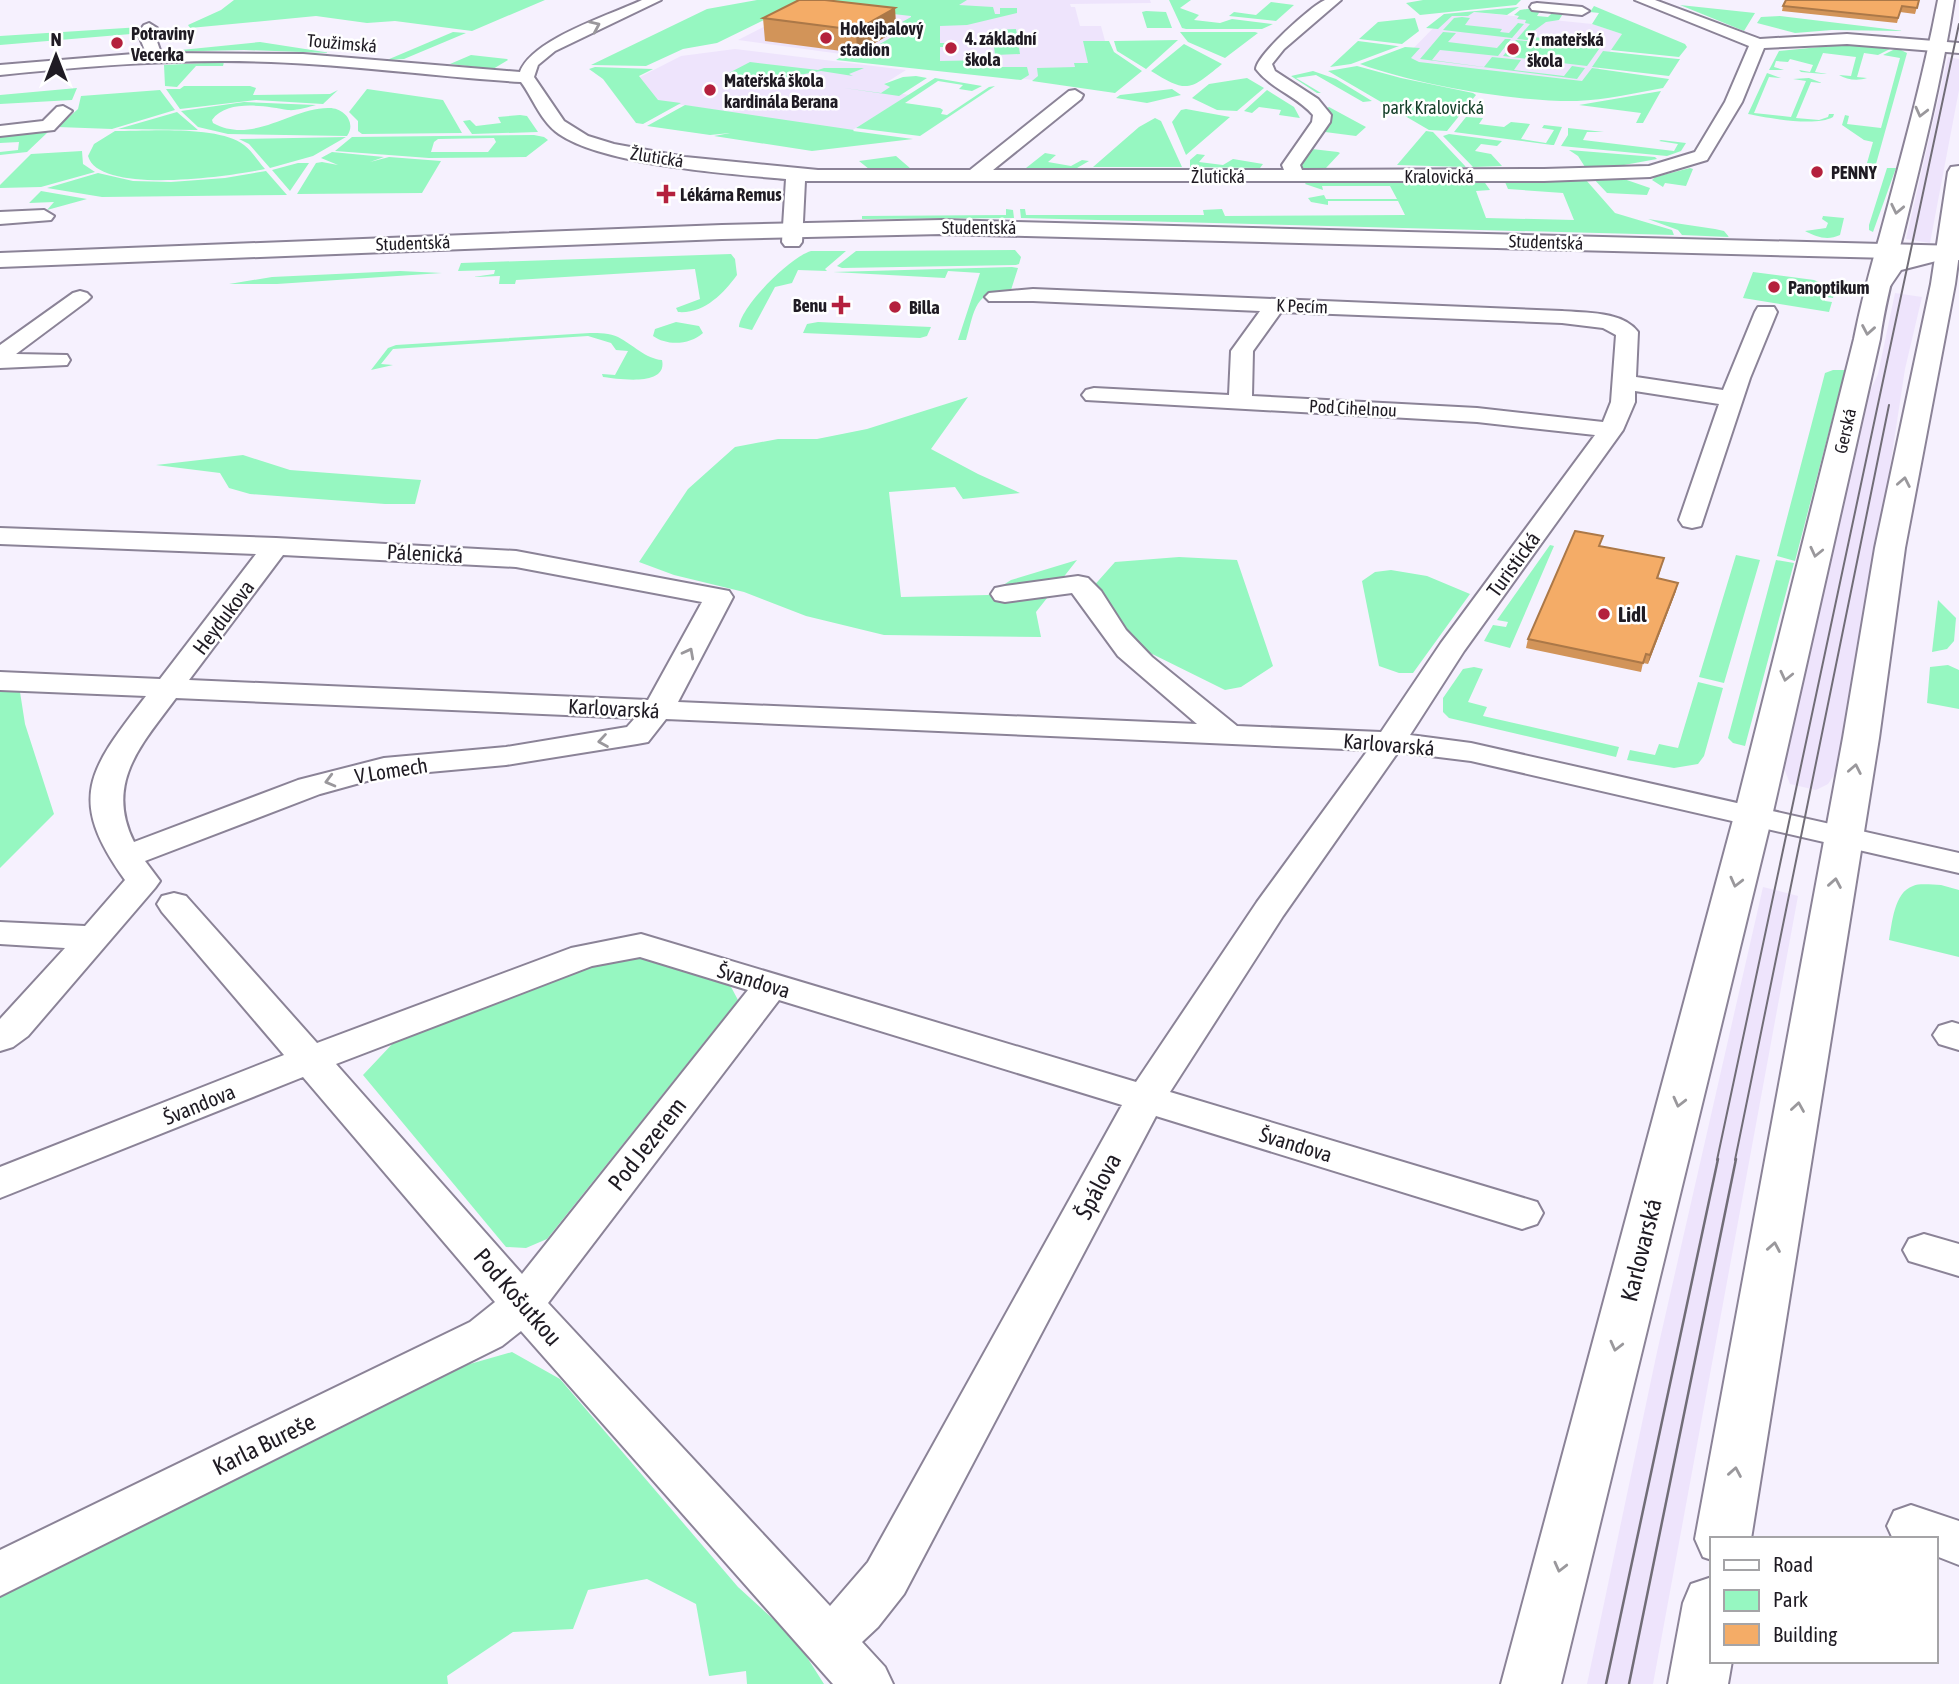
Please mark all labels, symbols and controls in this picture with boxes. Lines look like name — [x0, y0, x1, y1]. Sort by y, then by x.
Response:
place label: Hokejbalový stadion — [840, 18, 924, 60]
one-way arrow — [588, 20, 600, 34]
north arrow — [21, 21, 91, 91]
place label: Potraviny Vecerka — [130, 23, 195, 65]
text: N — [50, 28, 62, 50]
place label: 4. základní škola — [964, 28, 1037, 70]
street label: Toužimská — [306, 29, 378, 57]
place label: 7. mateřská škola — [1527, 29, 1604, 71]
marker: Hokejbalový stadion — [818, 30, 834, 46]
marker: Potraviny Vecerka — [109, 35, 125, 51]
marker: 4. základní škola — [943, 40, 959, 56]
marker: 7. mateřská škola — [1505, 41, 1521, 57]
place label: Mateřská škola kardinála Berana — [724, 70, 838, 112]
marker: Mateřská škola kardinála Berana — [702, 82, 718, 98]
park label: park Kralovická — [1382, 97, 1484, 118]
one-way arrow — [1915, 106, 1929, 118]
street label: Žlutická — [629, 142, 685, 172]
place label: PENNY — [1831, 162, 1878, 183]
marker: PENNY — [1809, 164, 1825, 180]
street label: Žlutická — [1191, 166, 1245, 187]
street label: Kralovická — [1404, 166, 1474, 187]
place label: Lékárna Remus — [680, 184, 782, 205]
marker: Lékárna Remus — [658, 186, 674, 202]
one-way arrow — [1891, 203, 1906, 215]
street label: Studentská — [942, 217, 1016, 238]
street label: Studentská — [1508, 230, 1584, 254]
street label: Studentská — [375, 231, 451, 255]
place label: Panoptikum — [1788, 277, 1869, 298]
marker: Panoptikum — [1766, 279, 1782, 295]
place label: Benu — [793, 295, 827, 316]
street label: K Pecím — [1276, 295, 1328, 317]
marker: Benu — [833, 297, 849, 313]
place label: Billa — [909, 297, 940, 318]
marker: Billa — [887, 299, 903, 315]
one-way arrow — [1861, 324, 1876, 336]
street label: Pod Cihelnou — [1309, 395, 1397, 421]
street label: Gerská — [1830, 406, 1860, 456]
one-way arrow — [1895, 476, 1910, 488]
street label: Turistická — [1481, 527, 1545, 601]
street label: Pálenická — [386, 539, 464, 567]
one-way arrow — [1810, 545, 1824, 557]
street label: Heydukova — [187, 575, 259, 659]
place label: Lidl — [1618, 602, 1647, 626]
marker: Lidl — [1596, 606, 1612, 622]
one-way arrow — [680, 648, 694, 660]
one-way arrow — [1780, 670, 1794, 682]
street label: Karlovarská — [568, 694, 660, 722]
street label: Karlovarská — [1342, 728, 1436, 760]
one-way arrow — [597, 733, 609, 748]
street label: V Lomech — [353, 752, 429, 788]
one-way arrow — [1847, 763, 1862, 775]
one-way arrow — [324, 773, 336, 788]
one-way arrow — [1730, 876, 1744, 888]
one-way arrow — [1827, 877, 1842, 889]
street label: Švandova — [715, 958, 793, 1002]
street label: Švandova — [160, 1079, 238, 1129]
street label: Pod Jezerem — [602, 1092, 692, 1196]
one-way arrow — [1673, 1096, 1687, 1108]
one-way arrow — [1790, 1101, 1805, 1113]
street label: Švandova — [1257, 1122, 1335, 1166]
street label: Špálova — [1070, 1148, 1126, 1224]
street label: Karlovarská — [1615, 1196, 1667, 1304]
one-way arrow — [1766, 1242, 1781, 1254]
street label: Pod Košutkou — [468, 1243, 568, 1351]
one-way arrow — [1610, 1340, 1624, 1352]
street label: Karla Bureše — [208, 1408, 320, 1480]
one-way arrow — [1727, 1466, 1742, 1477]
legend — [1710, 1537, 1938, 1663]
text: Road — [1773, 1552, 1813, 1576]
one-way arrow — [1554, 1560, 1568, 1572]
text: Park — [1773, 1587, 1808, 1611]
text: Building — [1773, 1622, 1837, 1646]

